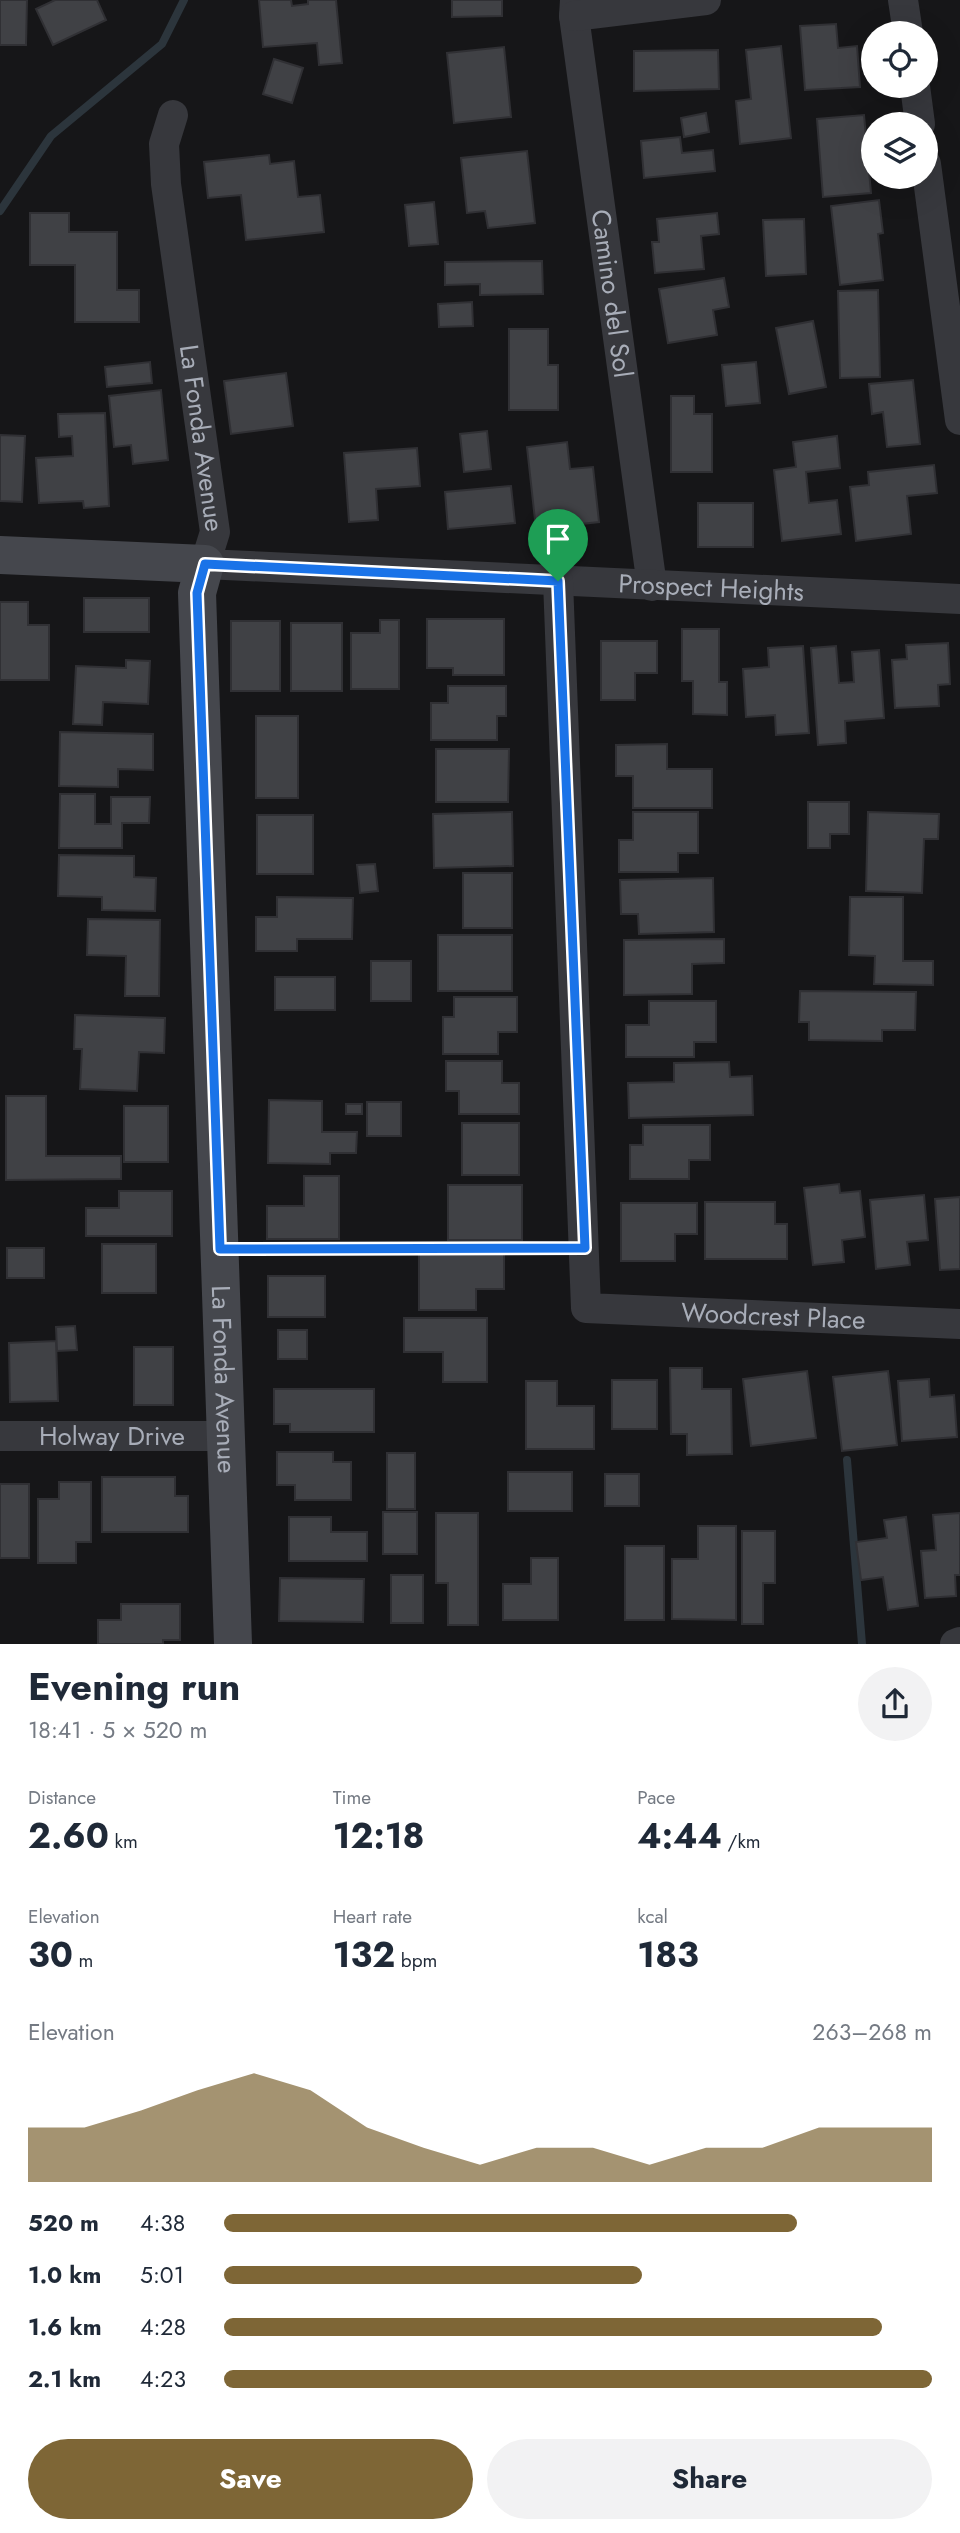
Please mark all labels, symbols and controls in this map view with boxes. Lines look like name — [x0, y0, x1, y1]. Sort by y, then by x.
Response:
map controls — [861, 21, 938, 189]
button: locate — [861, 21, 938, 98]
button: layers — [861, 112, 938, 189]
street label: Camino del Sol — [582, 207, 642, 380]
street label: La Fonda Avenue — [170, 342, 234, 534]
pin — [528, 509, 588, 581]
icon: arrive — [539, 520, 577, 558]
street label: Prospect Heights — [617, 564, 805, 611]
street label: La Fonda Avenue — [202, 1285, 246, 1474]
street label: Woodcrest Place — [680, 1293, 866, 1339]
street label: Holway Drive — [39, 1417, 185, 1455]
text: Evening run — [28, 1659, 240, 1714]
button: share — [858, 1667, 932, 1741]
text: 18:41 · 5 × 520 m — [28, 1713, 207, 1747]
text: Distance — [28, 1784, 96, 1811]
text: Time — [333, 1784, 371, 1811]
text: Pace — [637, 1784, 675, 1811]
text: 2.60 — [28, 1811, 109, 1861]
text: 12:18 — [333, 1811, 424, 1861]
text: 4:44 — [637, 1811, 722, 1861]
text: km — [109, 1828, 138, 1855]
text: /km — [722, 1828, 761, 1855]
text: Elevation — [28, 1903, 100, 1930]
text: Heart rate — [333, 1903, 412, 1930]
text: kcal — [637, 1903, 668, 1930]
text: 30 — [28, 1930, 73, 1980]
text: 132 — [333, 1930, 395, 1980]
text: 183 — [637, 1930, 699, 1980]
text: m — [73, 1947, 93, 1974]
text: bpm — [395, 1947, 437, 1974]
text: Elevation — [28, 2015, 115, 2049]
text: 263–268 m — [812, 2015, 932, 2049]
text: 520 m — [28, 2206, 99, 2240]
text: 4:38 — [140, 2206, 185, 2240]
text: 1.0 km — [28, 2258, 101, 2292]
text: 5:01 — [140, 2258, 184, 2292]
text: 1.6 km — [28, 2310, 102, 2344]
text: 4:28 — [140, 2310, 186, 2344]
text: 2.1 km — [28, 2362, 101, 2396]
text: 4:23 — [140, 2362, 186, 2396]
button: Save — [28, 2439, 473, 2519]
button: Share — [487, 2439, 932, 2519]

